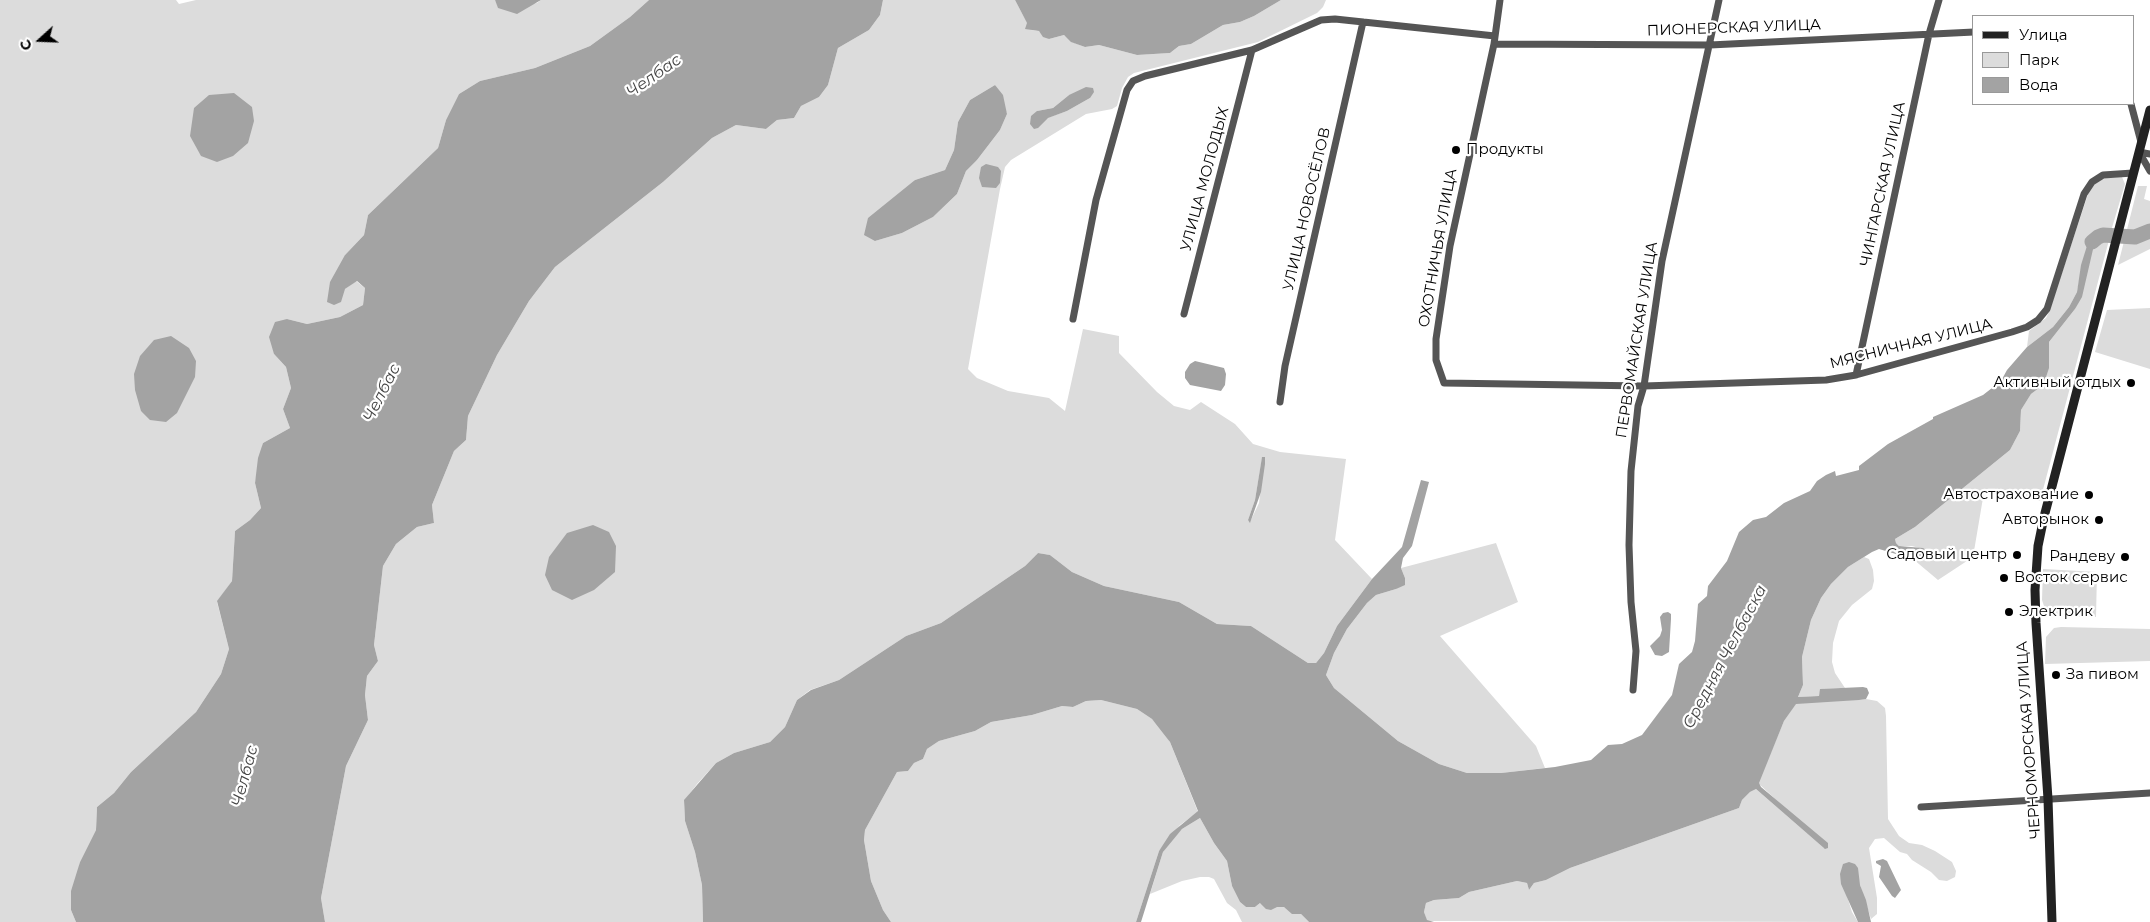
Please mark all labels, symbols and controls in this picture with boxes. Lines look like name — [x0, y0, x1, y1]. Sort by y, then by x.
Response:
north arrow — [15, 15, 65, 65]
legend — [1972, 15, 2135, 105]
street label: ПИОНЕРСКАЯ УЛИЦА — [1647, 16, 1821, 40]
text: Улица — [2019, 25, 2067, 44]
text: С — [16, 37, 36, 53]
water label: Челбас — [623, 50, 685, 102]
text: Парк — [2019, 50, 2059, 69]
text: Вода — [2019, 75, 2058, 94]
street label: ЧИНГАРСКАЯ УЛИЦА — [1857, 100, 1909, 268]
street label: УЛИЦА МОЛОДЫХ — [1177, 105, 1233, 253]
street label: УЛИЦА НОВОСЁЛОВ — [1279, 126, 1335, 292]
place label: Продукты — [1466, 141, 1544, 159]
marker: Продукты — [1450, 144, 1462, 156]
street label: ОХОТНИЧЬЯ УЛИЦА — [1415, 167, 1461, 329]
street label: ПЕРВОМАЙСКАЯ УЛИЦА — [1613, 240, 1661, 440]
street label: МЯСНИЧНАЯ УЛИЦА — [1828, 315, 1994, 373]
water label: Челбас — [359, 361, 405, 425]
place label: Активный отдых — [1993, 374, 2121, 392]
marker: Активный отдых — [2125, 377, 2137, 389]
place label: Автострахование — [1943, 486, 2079, 504]
marker: Автострахование — [2083, 489, 2095, 501]
place label: Авторынок — [2002, 511, 2089, 529]
marker: Авторынок — [2093, 514, 2105, 526]
place label: Садовый центр — [1886, 546, 2007, 564]
place label: Рандеву — [2049, 548, 2115, 566]
marker: Садовый центр — [2011, 549, 2023, 561]
marker: Рандеву — [2119, 551, 2131, 563]
place label: Восток сервис — [2014, 569, 2128, 587]
marker: Восток сервис — [1998, 572, 2010, 584]
water label: Средняя Челбаска — [1679, 582, 1771, 732]
place label: Электрик — [2019, 603, 2093, 621]
marker: Электрик — [2003, 606, 2015, 618]
street label: ЧЕРНОМОРСКАЯ УЛИЦА — [2013, 641, 2045, 839]
place label: За пивом — [2066, 666, 2139, 684]
marker: За пивом — [2050, 669, 2062, 681]
water label: Челбас — [228, 743, 262, 809]

